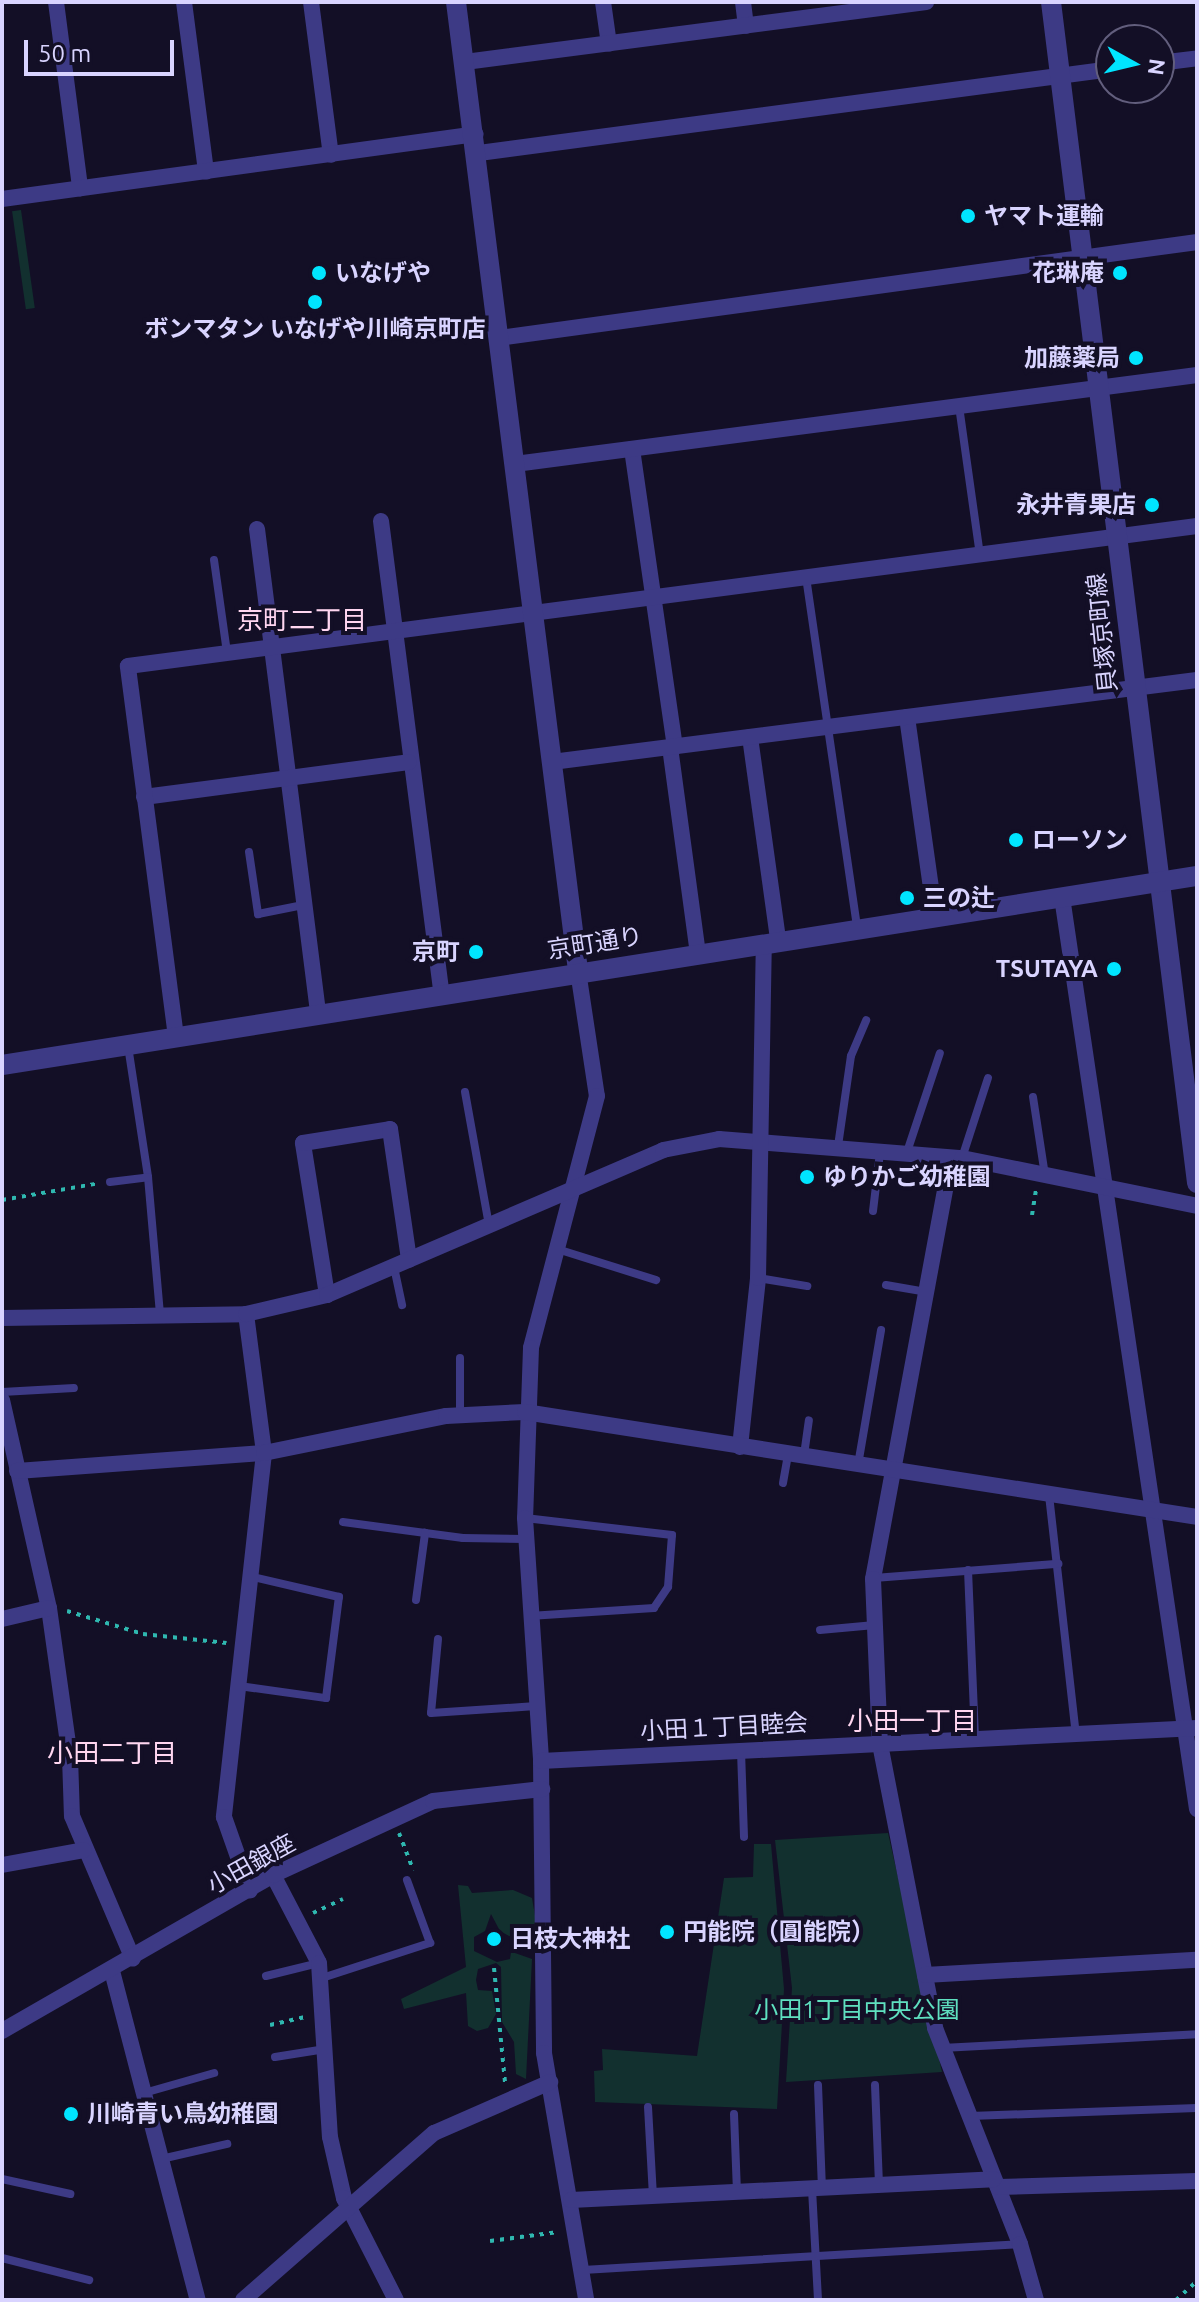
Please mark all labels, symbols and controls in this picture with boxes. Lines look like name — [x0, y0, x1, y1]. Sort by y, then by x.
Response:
scale bar — [28, 24, 178, 74]
north arrow — [1095, 24, 1175, 104]
text: 50 m — [38, 40, 91, 67]
text: N — [1144, 57, 1171, 77]
place label: ヤマト運輸 — [984, 202, 1104, 230]
marker: ヤマト運輸 — [959, 207, 977, 225]
place label: いなげや — [335, 259, 431, 287]
place label: 花琳庵 — [1032, 259, 1104, 287]
marker: いなげや — [310, 264, 328, 282]
marker: 花琳庵 — [1111, 264, 1129, 282]
marker: ボンマタン いなげや川崎京町店 — [306, 293, 324, 311]
place label: ボンマタン いなげや川崎京町店 — [144, 315, 486, 343]
place label: 加藤薬局 — [1024, 344, 1120, 372]
marker: 加藤薬局 — [1127, 349, 1145, 367]
place label: 永井青果店 — [1016, 491, 1136, 519]
marker: 永井青果店 — [1143, 496, 1161, 514]
street label: 貝塚京町線 — [1081, 572, 1123, 694]
district label: 京町二丁目 — [237, 604, 367, 636]
place label: ローソン — [1032, 826, 1128, 854]
marker: ローソン — [1007, 831, 1025, 849]
place label: 三の辻 — [923, 884, 995, 912]
marker: 三の辻 — [898, 889, 916, 907]
street label: 京町通り — [545, 921, 645, 965]
place label: 京町 — [412, 938, 460, 966]
marker: 京町 — [467, 943, 485, 961]
place label: TSUTAYA — [996, 955, 1098, 983]
marker: TSUTAYA — [1105, 960, 1123, 978]
place label: ゆりかご幼稚園 — [823, 1163, 991, 1191]
marker: ゆりかご幼稚園 — [798, 1168, 816, 1186]
district label: 小田一丁目 — [847, 1705, 977, 1737]
street label: 小田１丁目睦会 — [639, 1708, 809, 1746]
district label: 小田二丁目 — [47, 1737, 177, 1769]
street label: 小田銀座 — [202, 1828, 300, 1900]
place label: 円能院（圓能院） — [683, 1918, 875, 1946]
marker: 円能院（圓能院） — [658, 1923, 676, 1941]
place label: 日枝大神社 — [510, 1925, 630, 1953]
marker: 日枝大神社 — [485, 1930, 503, 1948]
park label: 小田1丁目中央公園 — [754, 1996, 960, 2024]
place label: 川崎青い鳥幼稚園 — [87, 2100, 279, 2128]
marker: 川崎青い鳥幼稚園 — [62, 2105, 80, 2123]

